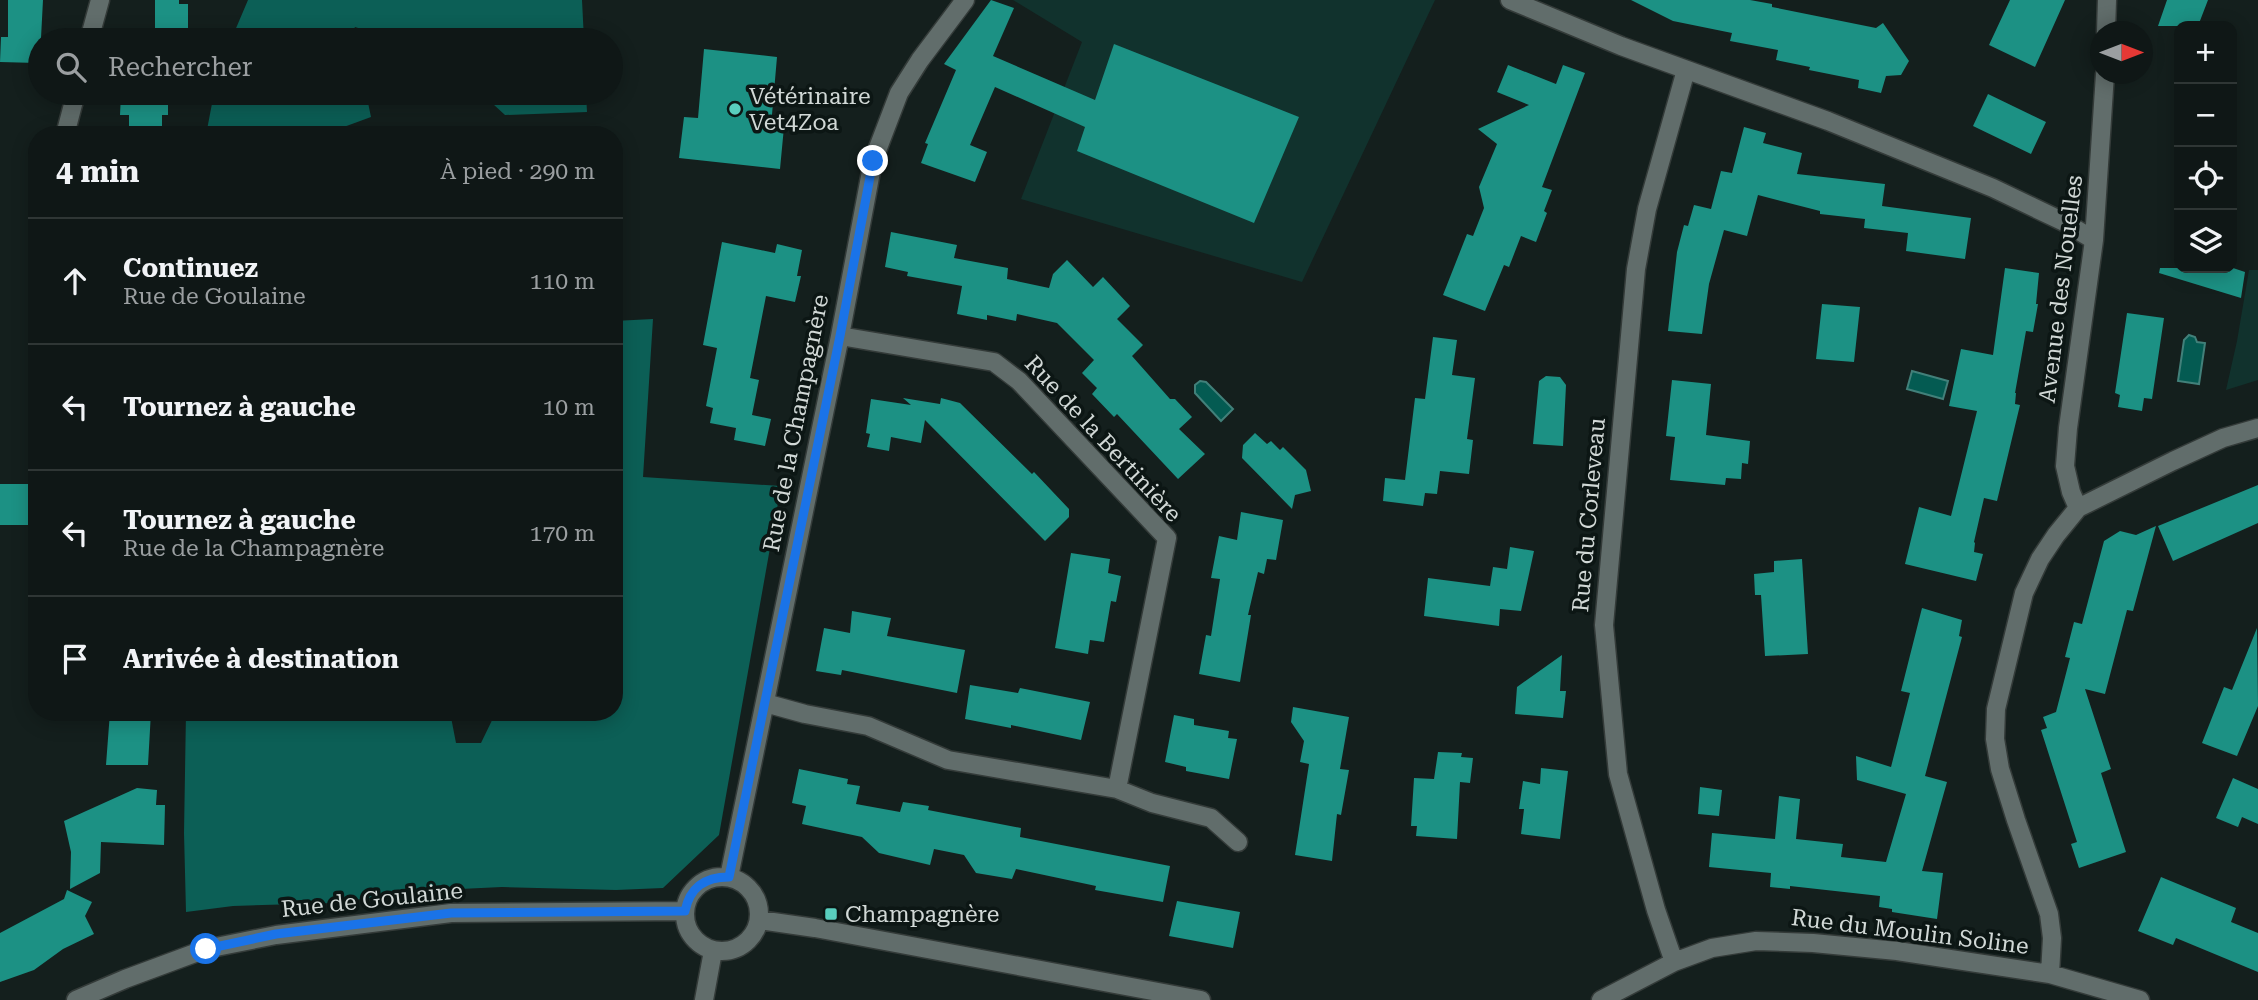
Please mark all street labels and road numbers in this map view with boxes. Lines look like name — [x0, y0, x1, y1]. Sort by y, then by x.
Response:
street label: Avenue des Nouelles — [2034, 174, 2088, 404]
street label: Rue de la Champagnère — [758, 292, 834, 554]
street label: Rue de la Bertinière — [1019, 350, 1187, 528]
street label: Rue du Corleveau — [1567, 417, 1611, 613]
street label: Rue de Goulaine — [280, 877, 464, 923]
street label: Rue du Moulin Soline — [1790, 904, 2030, 960]

